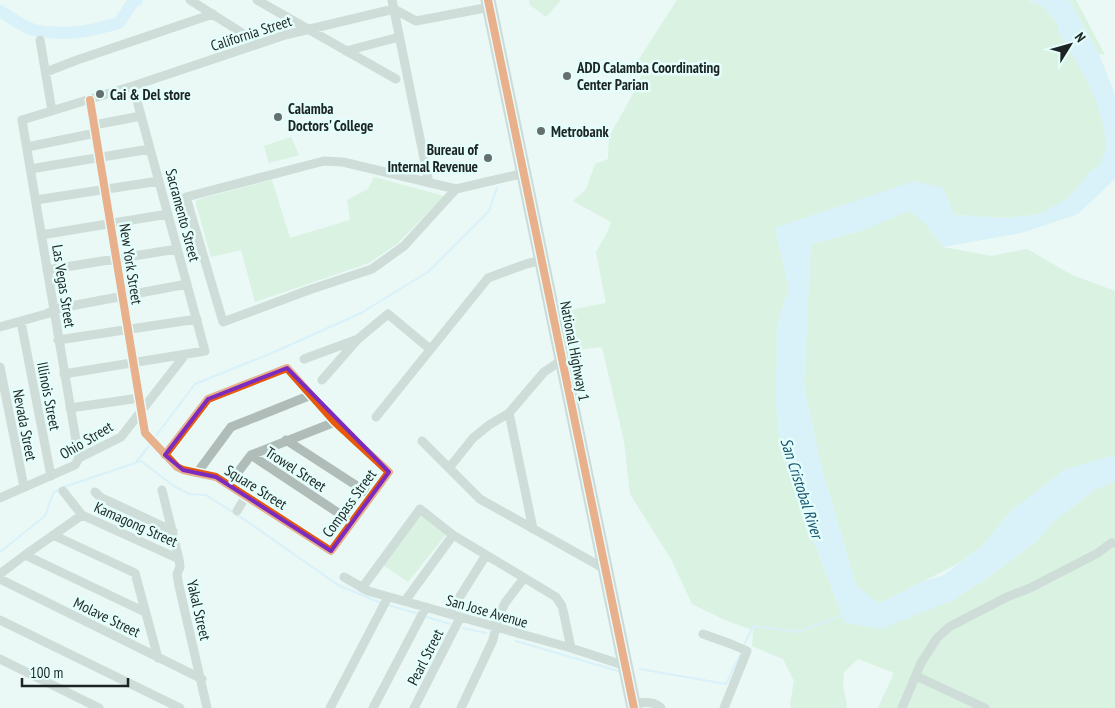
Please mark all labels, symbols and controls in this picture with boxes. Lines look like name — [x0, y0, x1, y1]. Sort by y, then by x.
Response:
street label: California Street — [208, 11, 294, 55]
north arrow — [1045, 20, 1095, 70]
text: N — [1071, 29, 1090, 46]
place label: ADD Calamba Coordinating Center Parian — [576, 58, 720, 94]
marker: ADD Calamba Coordinating Center Parian — [561, 70, 573, 82]
place label: Cai & Del store — [110, 85, 191, 104]
marker: Cai & Del store — [94, 88, 106, 100]
place label: Calamba Doctors' College — [288, 99, 374, 135]
marker: Calamba Doctors' College — [272, 111, 284, 123]
place label: Metrobank — [551, 122, 609, 141]
marker: Metrobank — [535, 125, 547, 137]
place label: Bureau of Internal Revenue — [387, 140, 479, 176]
marker: Bureau of Internal Revenue — [482, 152, 494, 164]
street label: Sacramento Street — [162, 167, 204, 263]
street label: New York Street — [115, 222, 147, 306]
street label: Las Vegas Street — [48, 243, 80, 329]
street label: National Highway 1 — [556, 299, 594, 403]
street label: Illinois Street — [33, 360, 65, 432]
street label: Nevada Street — [9, 388, 41, 462]
street label: Ohio Street — [56, 417, 116, 463]
water label: San Cristobal River — [776, 435, 828, 543]
street label: Trowel Street — [262, 442, 330, 496]
street label: Square Street — [221, 460, 291, 514]
street label: Compass Street — [318, 465, 380, 541]
street label: Kamagong Street — [91, 497, 181, 551]
street label: Yakal Street — [183, 578, 215, 642]
street label: San Jose Avenue — [444, 590, 530, 632]
street label: Molave Street — [71, 593, 143, 641]
street label: Pearl Street — [403, 626, 447, 688]
scale bar — [22, 656, 129, 688]
text: 100 m — [30, 663, 63, 682]

